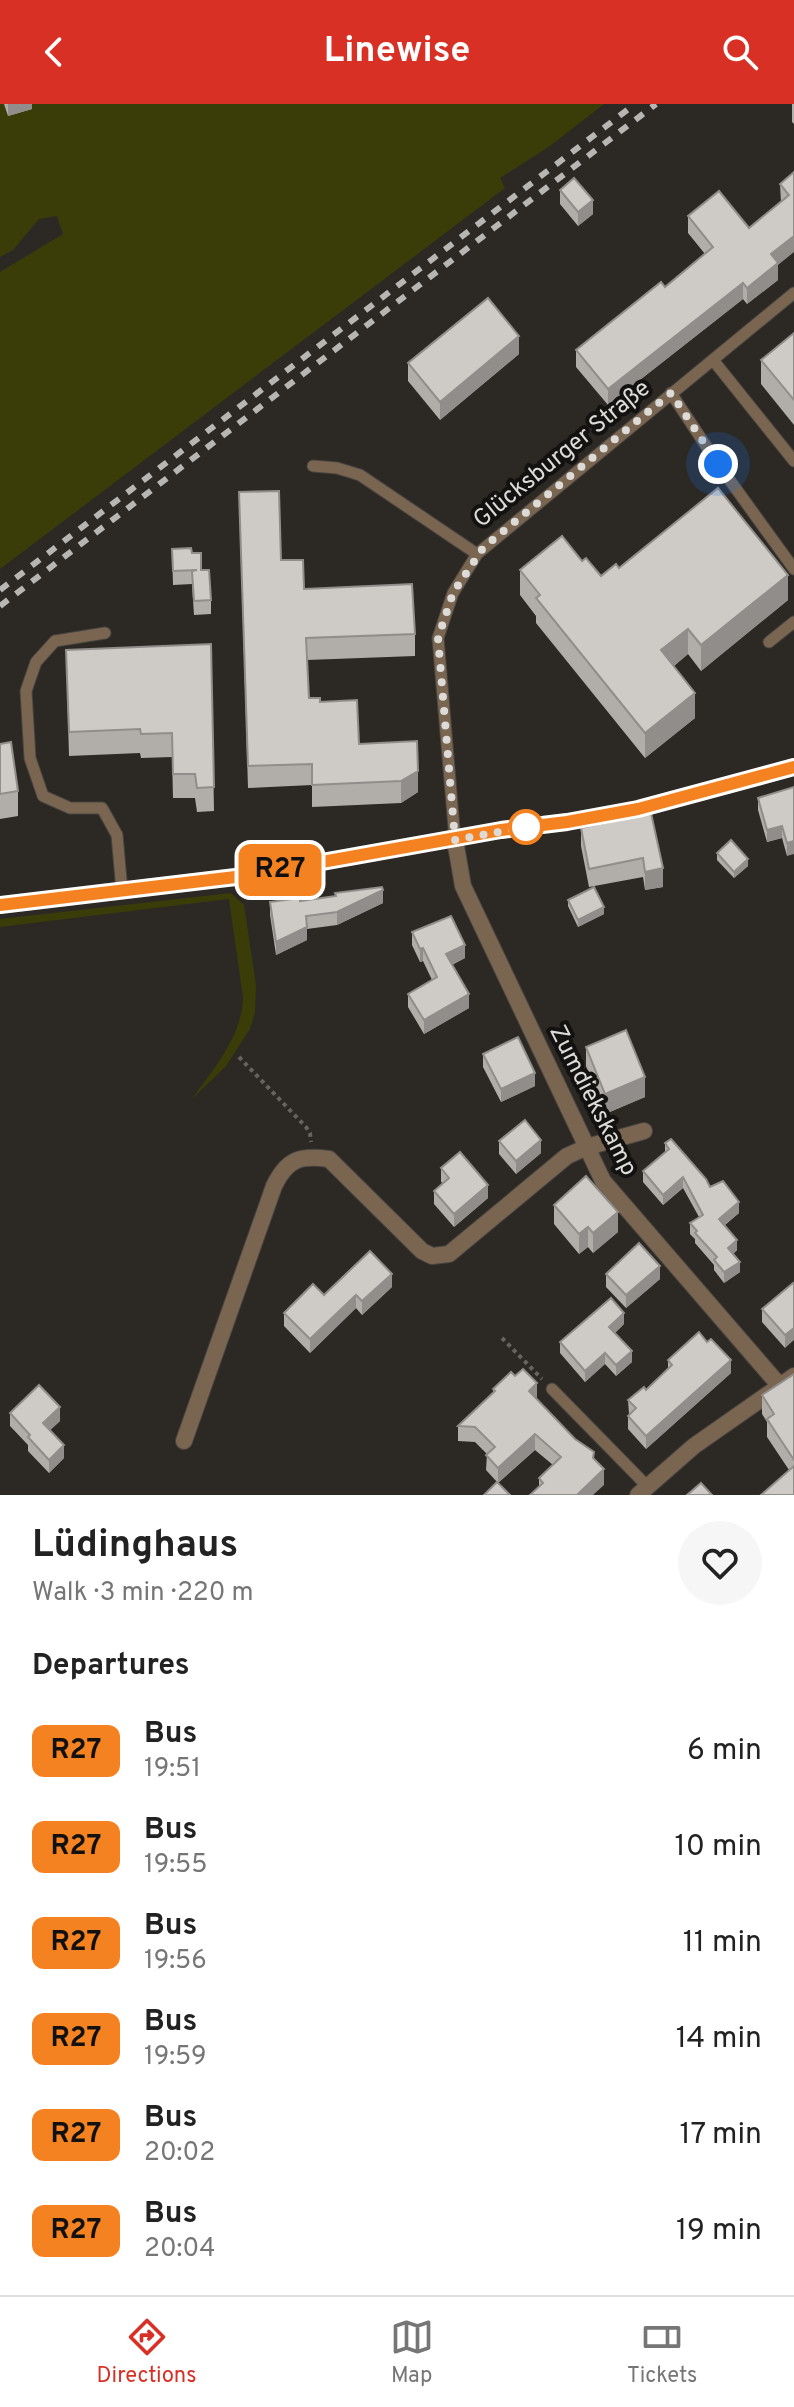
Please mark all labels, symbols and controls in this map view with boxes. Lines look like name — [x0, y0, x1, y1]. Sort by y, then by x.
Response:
text: Linewise — [324, 29, 470, 75]
icon: back — [32, 30, 76, 74]
icon: search — [718, 30, 762, 74]
street label: Glücksburger Straße — [468, 374, 657, 535]
your location — [698, 444, 738, 484]
unlabelled marker — [509, 810, 543, 844]
line badge: R27 — [234, 844, 326, 896]
text: R27 — [255, 852, 305, 888]
street label: Zumdiekskamp — [541, 1021, 643, 1181]
button: heart — [678, 1521, 762, 1605]
text: Lüdinghaus — [32, 1522, 238, 1571]
text: Walk · 3 min · 220 m — [32, 1577, 254, 1610]
text: Departures — [32, 1648, 190, 1685]
text: Bus — [144, 1716, 197, 1753]
text: R27 — [51, 1733, 101, 1769]
text: 6 min — [687, 1733, 762, 1770]
text: 19:51 — [144, 1753, 201, 1786]
text: Bus — [144, 1812, 197, 1849]
text: R27 — [51, 1829, 101, 1865]
text: 10 min — [675, 1829, 762, 1866]
text: 19:55 — [144, 1849, 207, 1882]
text: Bus — [144, 1908, 197, 1945]
text: R27 — [51, 1925, 101, 1961]
text: 11 min — [683, 1925, 762, 1962]
text: 19:56 — [144, 1945, 207, 1978]
text: Bus — [144, 2004, 197, 2041]
text: R27 — [51, 2021, 101, 2057]
text: 14 min — [676, 2021, 762, 2058]
text: 19:59 — [144, 2041, 206, 2074]
text: Bus — [144, 2100, 197, 2137]
text: R27 — [51, 2117, 101, 2153]
text: 17 min — [679, 2117, 762, 2154]
text: 20:02 — [144, 2137, 215, 2170]
text: Bus — [144, 2196, 197, 2233]
text: R27 — [51, 2213, 101, 2249]
text: 19 min — [676, 2213, 762, 2250]
text: 20:04 — [144, 2233, 215, 2266]
tab: Directions — [97, 2315, 197, 2390]
tab: Map — [390, 2315, 434, 2390]
tab: Tickets — [627, 2315, 697, 2390]

